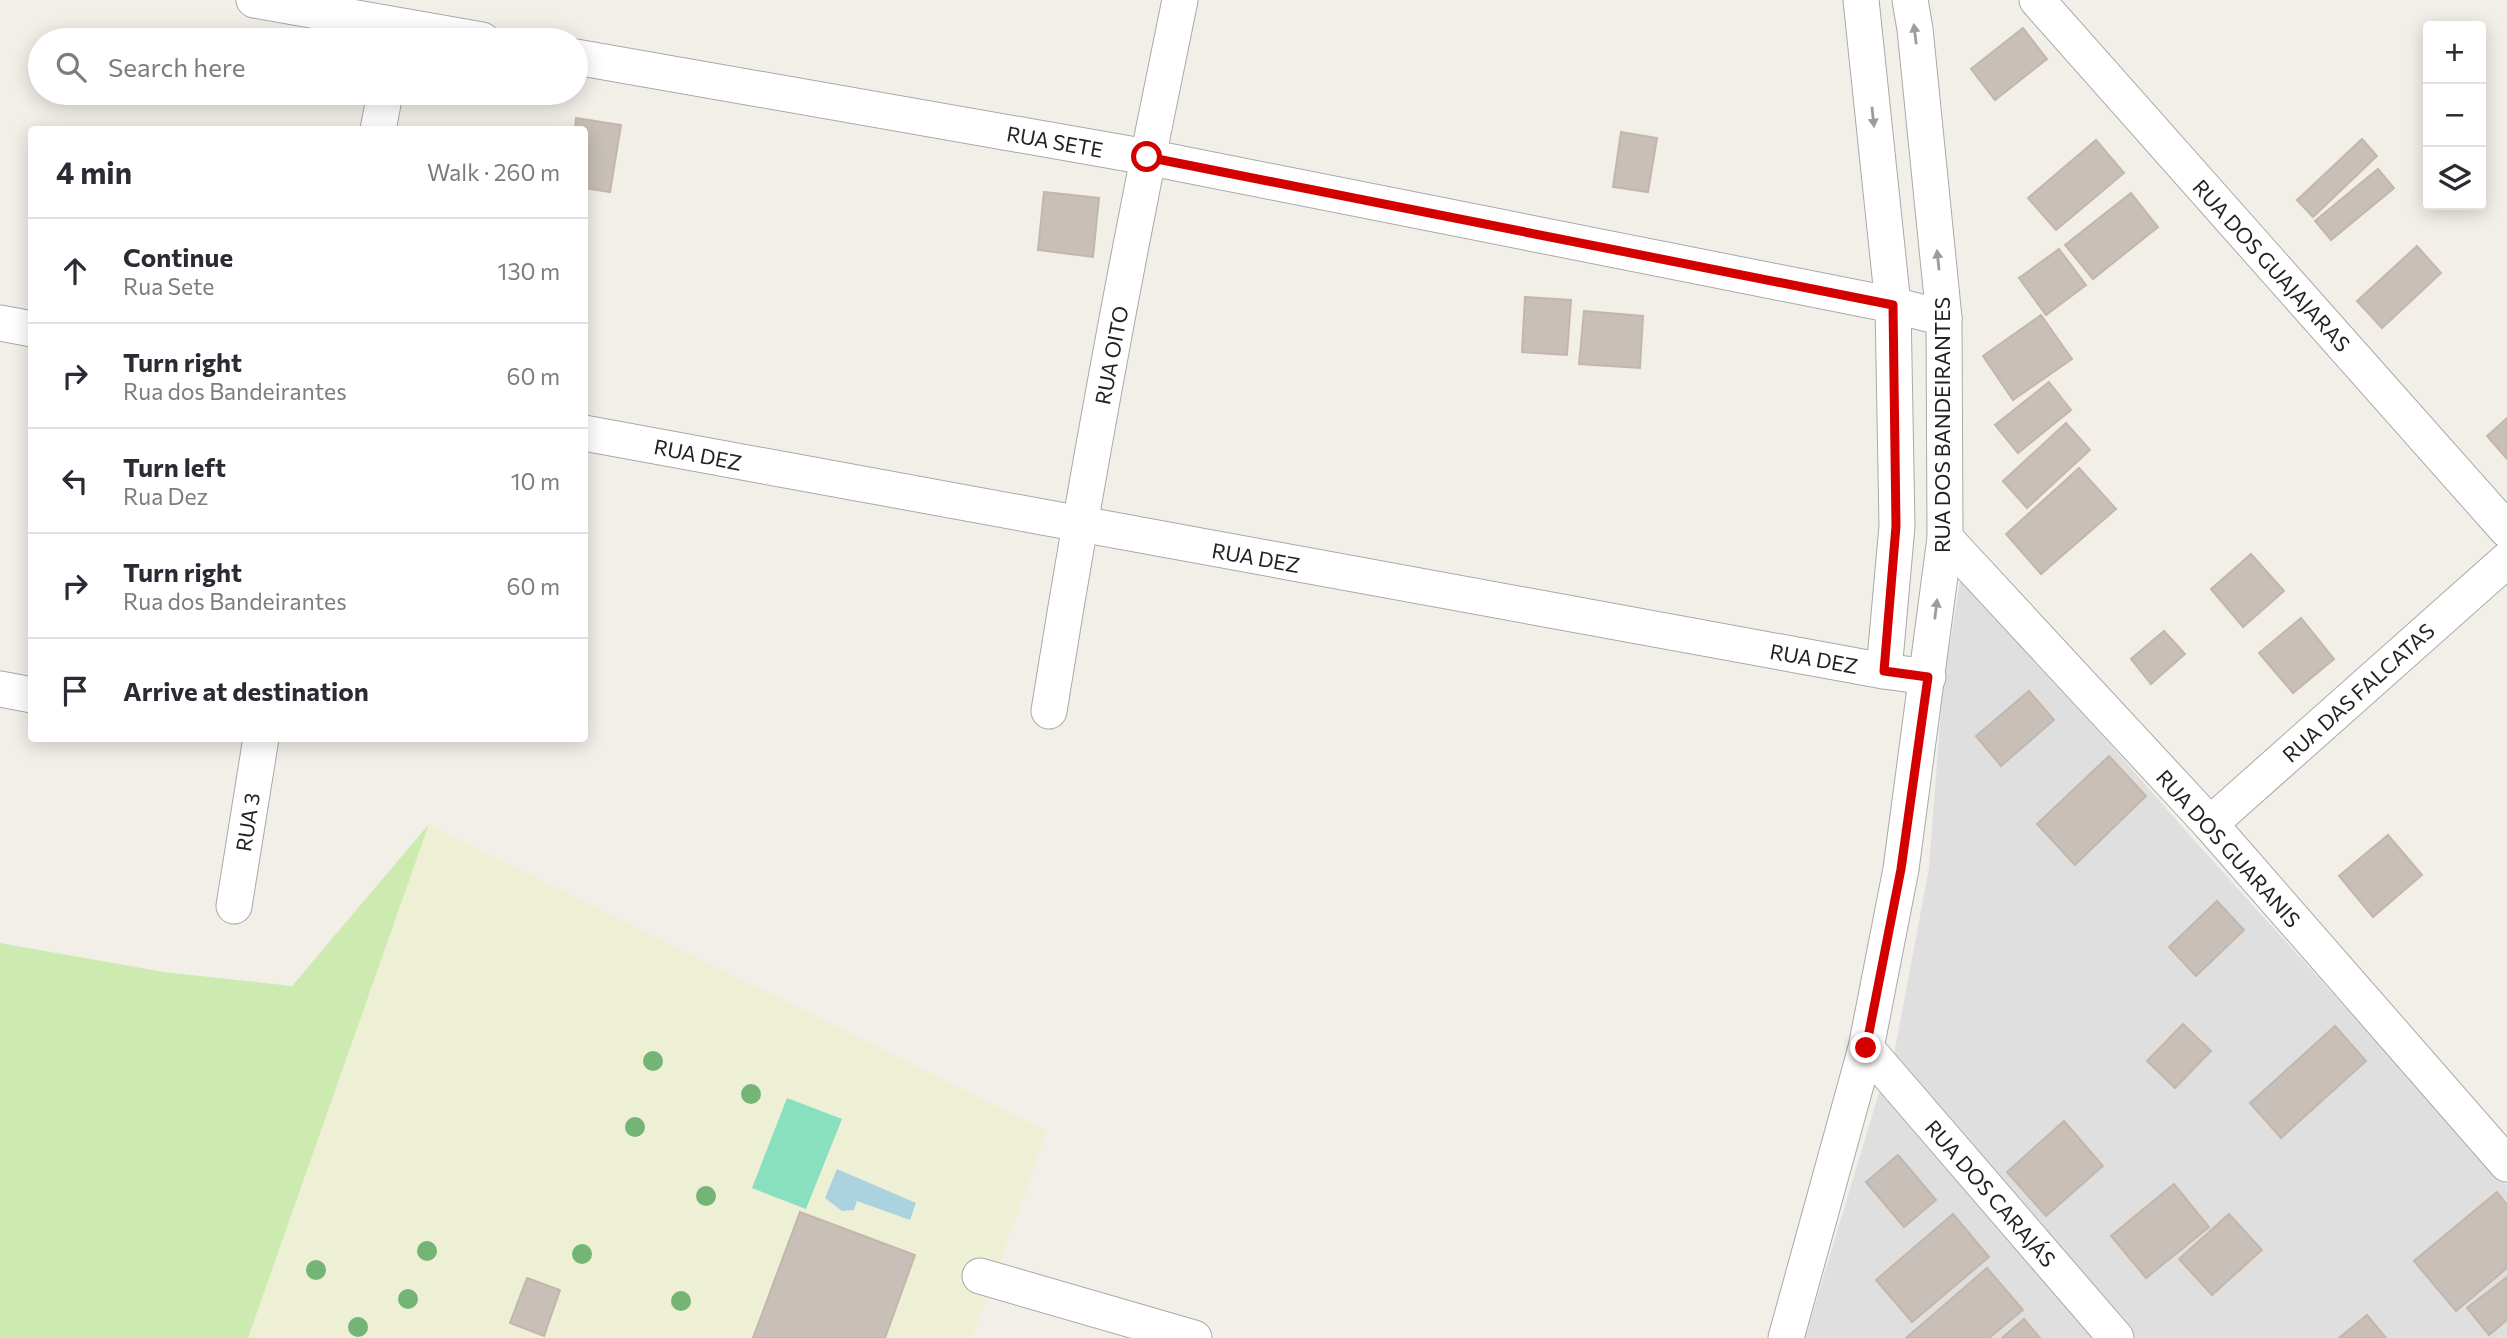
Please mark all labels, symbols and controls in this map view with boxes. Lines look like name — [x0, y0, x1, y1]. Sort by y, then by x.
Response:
map controls — [2423, 21, 2486, 210]
button: + — [2423, 21, 2486, 84]
one-way arrow — [1909, 22, 1920, 44]
search box — [28, 28, 588, 105]
icon: search — [52, 48, 90, 86]
text: Search here — [108, 51, 246, 82]
button: − — [2423, 84, 2486, 147]
one-way arrow — [1868, 106, 1879, 128]
street label: RUA SETE — [1005, 120, 1105, 162]
route start — [1131, 141, 1162, 172]
button: layers — [2423, 147, 2486, 210]
text: 4 min — [56, 153, 132, 190]
text: Walk · 260 m — [427, 158, 560, 186]
street label: RUA DOS GUAJAJARAS — [2188, 174, 2356, 356]
text: Continue — [123, 241, 233, 272]
one-way arrow — [1932, 249, 1943, 271]
icon: ahead — [56, 252, 94, 290]
text: 130 m — [498, 257, 560, 285]
text: Rua Sete — [123, 272, 214, 300]
street label: RUA DOS BANDEIRANTES — [1929, 297, 1954, 553]
street label: RUA OITO — [1089, 304, 1133, 406]
text: Turn right — [123, 346, 242, 377]
icon: right — [56, 357, 94, 395]
text: 60 m — [507, 362, 560, 390]
text: Rua dos Bandeirantes — [123, 377, 347, 405]
street label: RUA DEZ — [652, 433, 744, 475]
text: Turn left — [123, 451, 226, 482]
icon: left — [56, 462, 94, 500]
text: 10 m — [511, 467, 560, 495]
text: Rua Dez — [123, 482, 208, 510]
street label: RUA DEZ — [1210, 537, 1302, 577]
text: Turn right — [123, 556, 242, 587]
icon: right — [56, 567, 94, 605]
text: 60 m — [507, 572, 560, 600]
text: Rua dos Bandeirantes — [123, 587, 347, 615]
one-way arrow — [1931, 598, 1942, 620]
street label: RUA DAS FALCATAS — [2277, 617, 2439, 767]
street label: RUA DEZ — [1768, 638, 1860, 678]
icon: arrive — [56, 672, 94, 710]
text: Arrive at destination — [123, 675, 369, 706]
street label: RUA DOS GUARANIS — [2152, 764, 2306, 932]
street label: RUA 3 — [230, 791, 264, 853]
route end — [1850, 1032, 1881, 1063]
street label: RUA DOS CARAJÁS — [1920, 1115, 2062, 1271]

